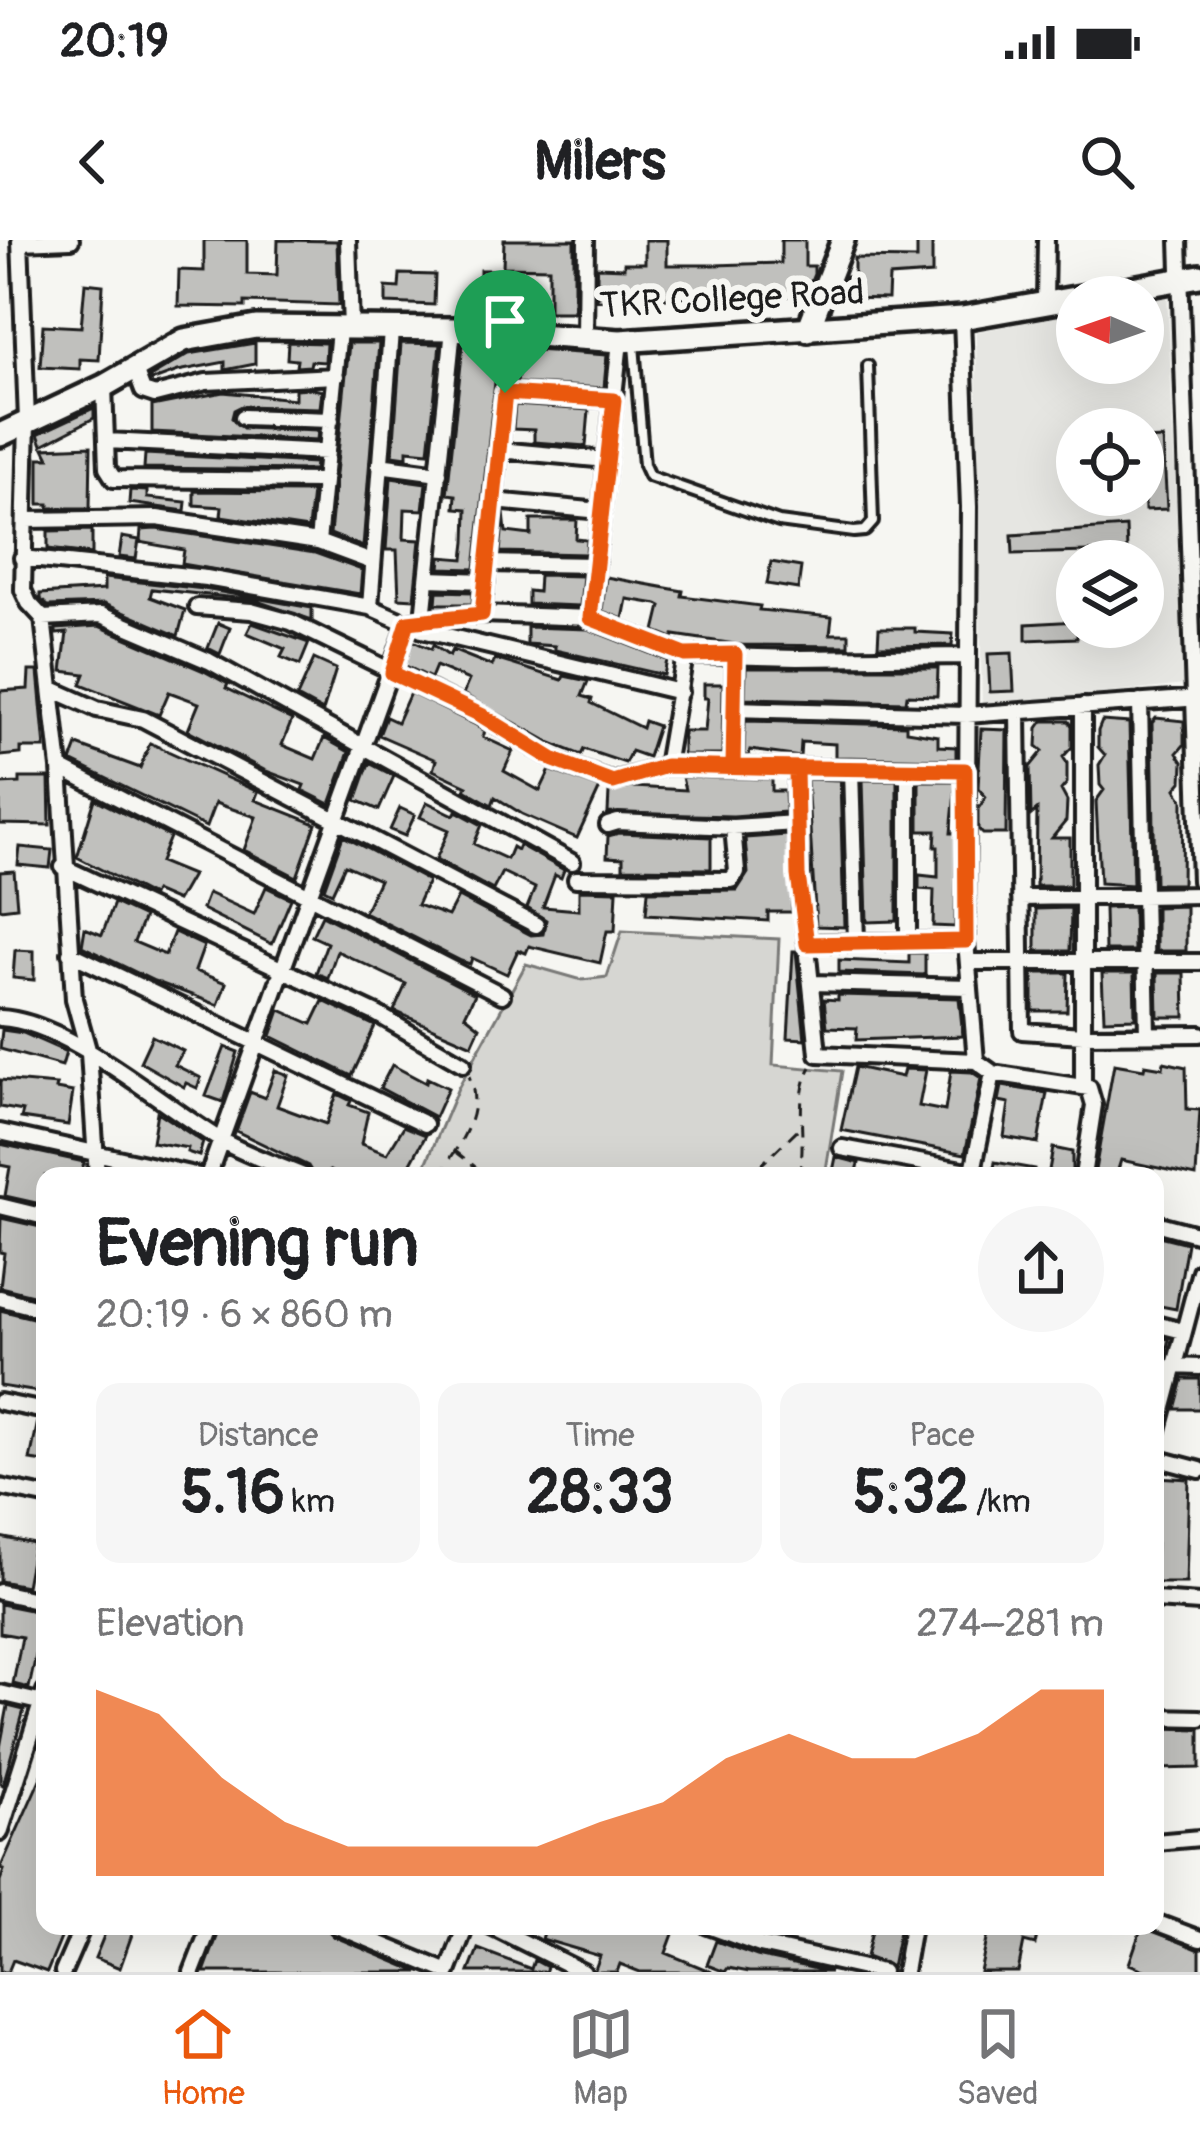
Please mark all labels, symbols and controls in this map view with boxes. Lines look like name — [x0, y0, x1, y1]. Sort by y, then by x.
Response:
text: 20:19 — [60, 14, 169, 70]
text: Milers — [534, 128, 666, 196]
icon: back — [60, 129, 126, 195]
icon: search — [1074, 129, 1140, 195]
pin — [454, 270, 556, 393]
street label: TKR College Road — [599, 270, 865, 328]
north arrow — [1056, 276, 1164, 384]
map controls — [1056, 276, 1164, 648]
icon: arrive — [472, 288, 538, 354]
button: locate — [1056, 408, 1164, 516]
button: layers — [1056, 540, 1164, 648]
text: Evening run — [96, 1203, 419, 1286]
button: share — [978, 1206, 1104, 1332]
text: 20:19 · 6 × 860 m — [96, 1290, 393, 1339]
text: Distance — [198, 1415, 318, 1456]
text: Time — [566, 1415, 634, 1456]
text: Pace — [909, 1415, 975, 1456]
text: 5.16 — [181, 1456, 285, 1531]
text: 28:33 — [527, 1456, 673, 1531]
text: 5:32 — [853, 1456, 969, 1531]
text: km — [285, 1481, 335, 1522]
text: /km — [969, 1481, 1031, 1522]
text: Elevation — [96, 1599, 245, 1648]
text: 274–281 m — [916, 1599, 1104, 1648]
tab: Home — [161, 2001, 245, 2114]
tab: Map — [568, 2001, 634, 2114]
tab: Saved — [957, 2001, 1039, 2114]

